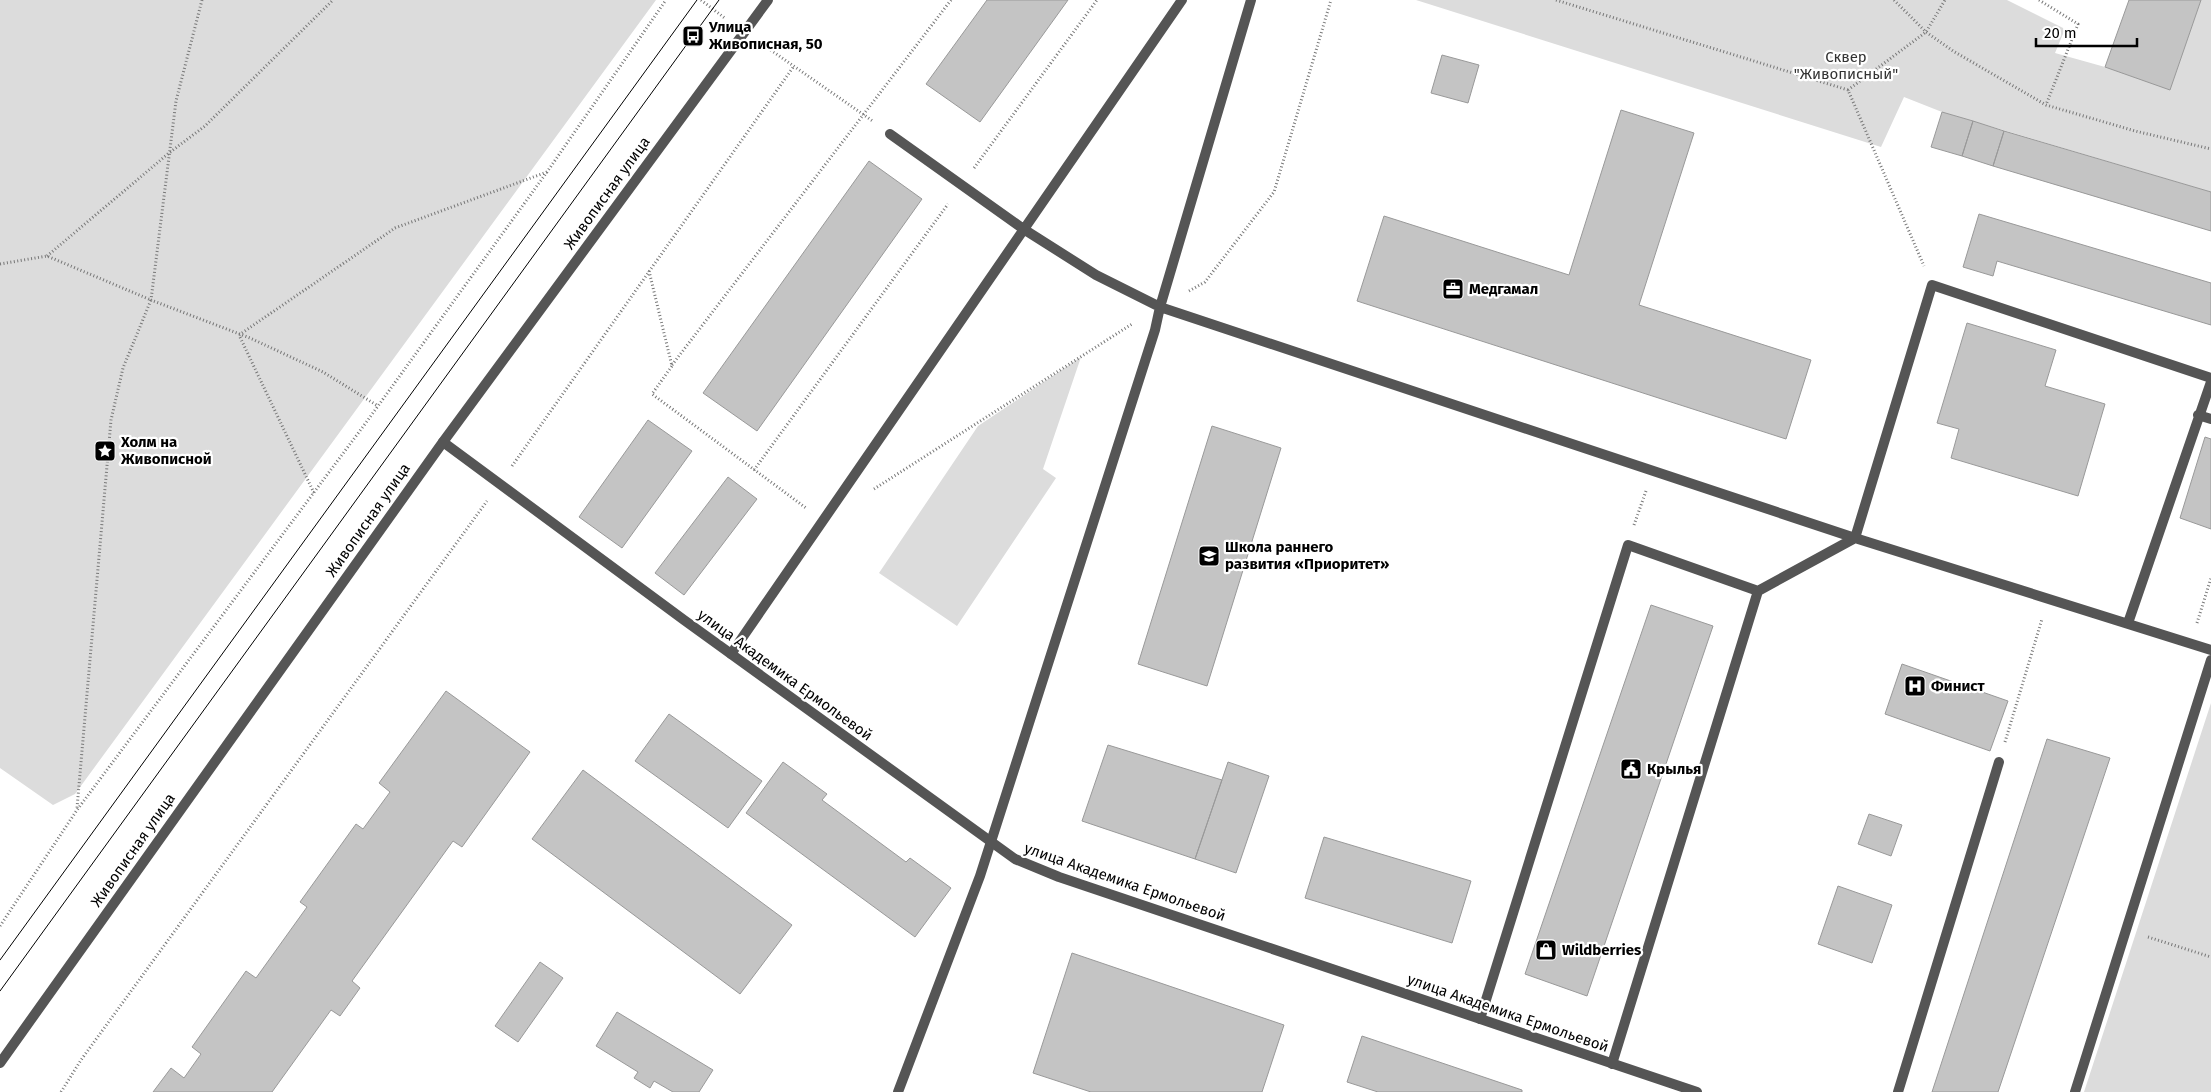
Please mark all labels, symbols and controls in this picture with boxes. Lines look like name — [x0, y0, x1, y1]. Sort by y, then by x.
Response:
scale bar — [2036, 15, 2137, 47]
place label: Улица Живописная, 50 — [708, 18, 823, 53]
bus stop icon: Улица Живописная, 50 — [681, 24, 705, 48]
text: 20 m — [2044, 24, 2077, 42]
park label: Сквер "Живописный" — [1794, 48, 1898, 83]
street label: Живописная улица — [560, 133, 654, 253]
office icon: Медгамал — [1441, 277, 1465, 301]
place label: Медгамал — [1469, 280, 1538, 298]
place label: Холм на Живописной — [120, 433, 212, 468]
place icon: Холм на Живописной — [93, 439, 117, 463]
street label: Живописная улица — [322, 460, 414, 580]
place label: Школа раннего развития «Приоритет» — [1225, 538, 1389, 573]
school or university icon: Школа раннего развития «Приоритет» — [1197, 544, 1221, 568]
street label: улица Академика Ермольевой — [694, 606, 876, 744]
hospital icon: Финист — [1903, 674, 1927, 698]
place label: Финист — [1931, 677, 1986, 695]
public building icon: Крылья — [1619, 757, 1643, 781]
place label: Крылья — [1647, 760, 1701, 778]
street label: Живописная улица — [87, 790, 179, 910]
street label: улица Академика Ермольевой — [1022, 839, 1228, 925]
shop icon: Wildberries — [1534, 938, 1558, 962]
place label: Wildberries — [1562, 941, 1641, 959]
street label: улица Академика Ермольевой — [1405, 970, 1611, 1056]

